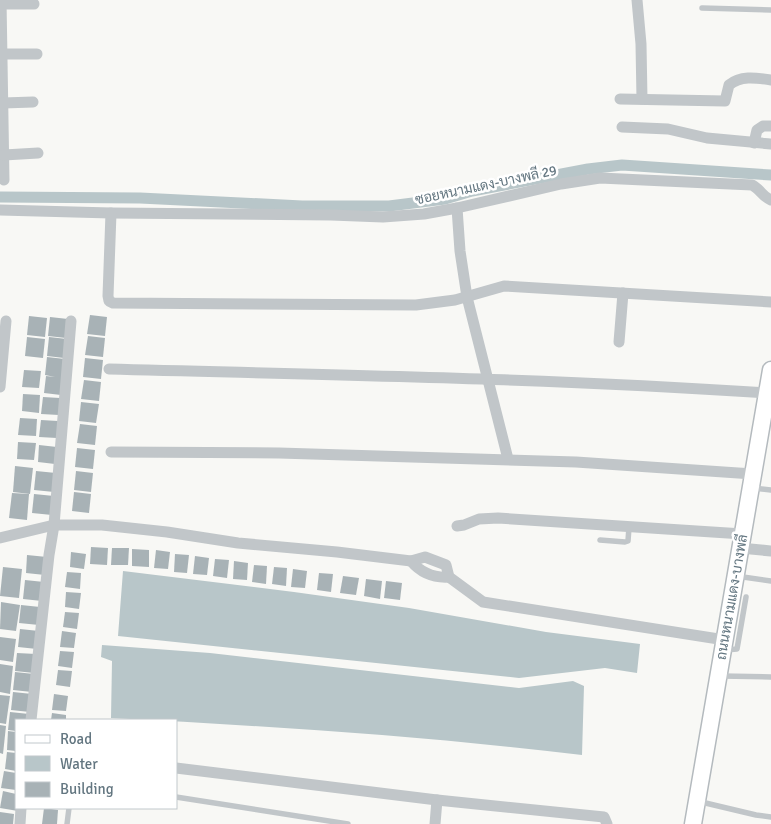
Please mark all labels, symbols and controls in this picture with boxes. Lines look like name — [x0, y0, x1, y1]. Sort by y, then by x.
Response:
street label: ซอยหนามแดง-บางพลี 29 — [413, 161, 558, 208]
street label: ถนนหนามแดง-บางพลี — [712, 533, 751, 661]
legend — [15, 719, 178, 809]
text: Road — [60, 730, 92, 748]
text: Water — [60, 755, 98, 773]
text: Building — [60, 780, 114, 798]

